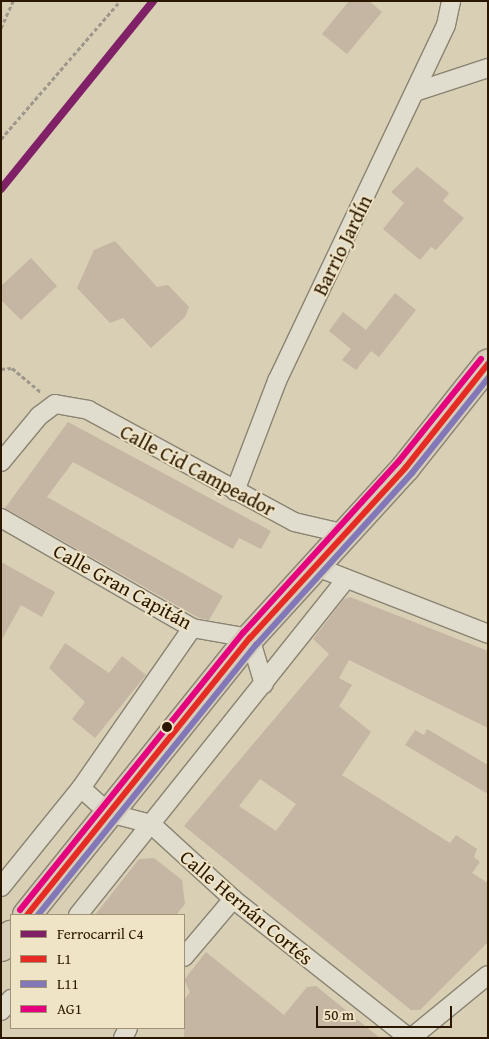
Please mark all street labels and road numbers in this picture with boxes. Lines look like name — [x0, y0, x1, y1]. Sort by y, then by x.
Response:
street label: Barrio Jardín — [307, 191, 377, 299]
street label: Calle Cid Campeador — [116, 419, 280, 521]
street label: Calle Gran Capitán — [50, 538, 196, 634]
street label: Calle Hernán Cortés — [176, 844, 318, 970]

